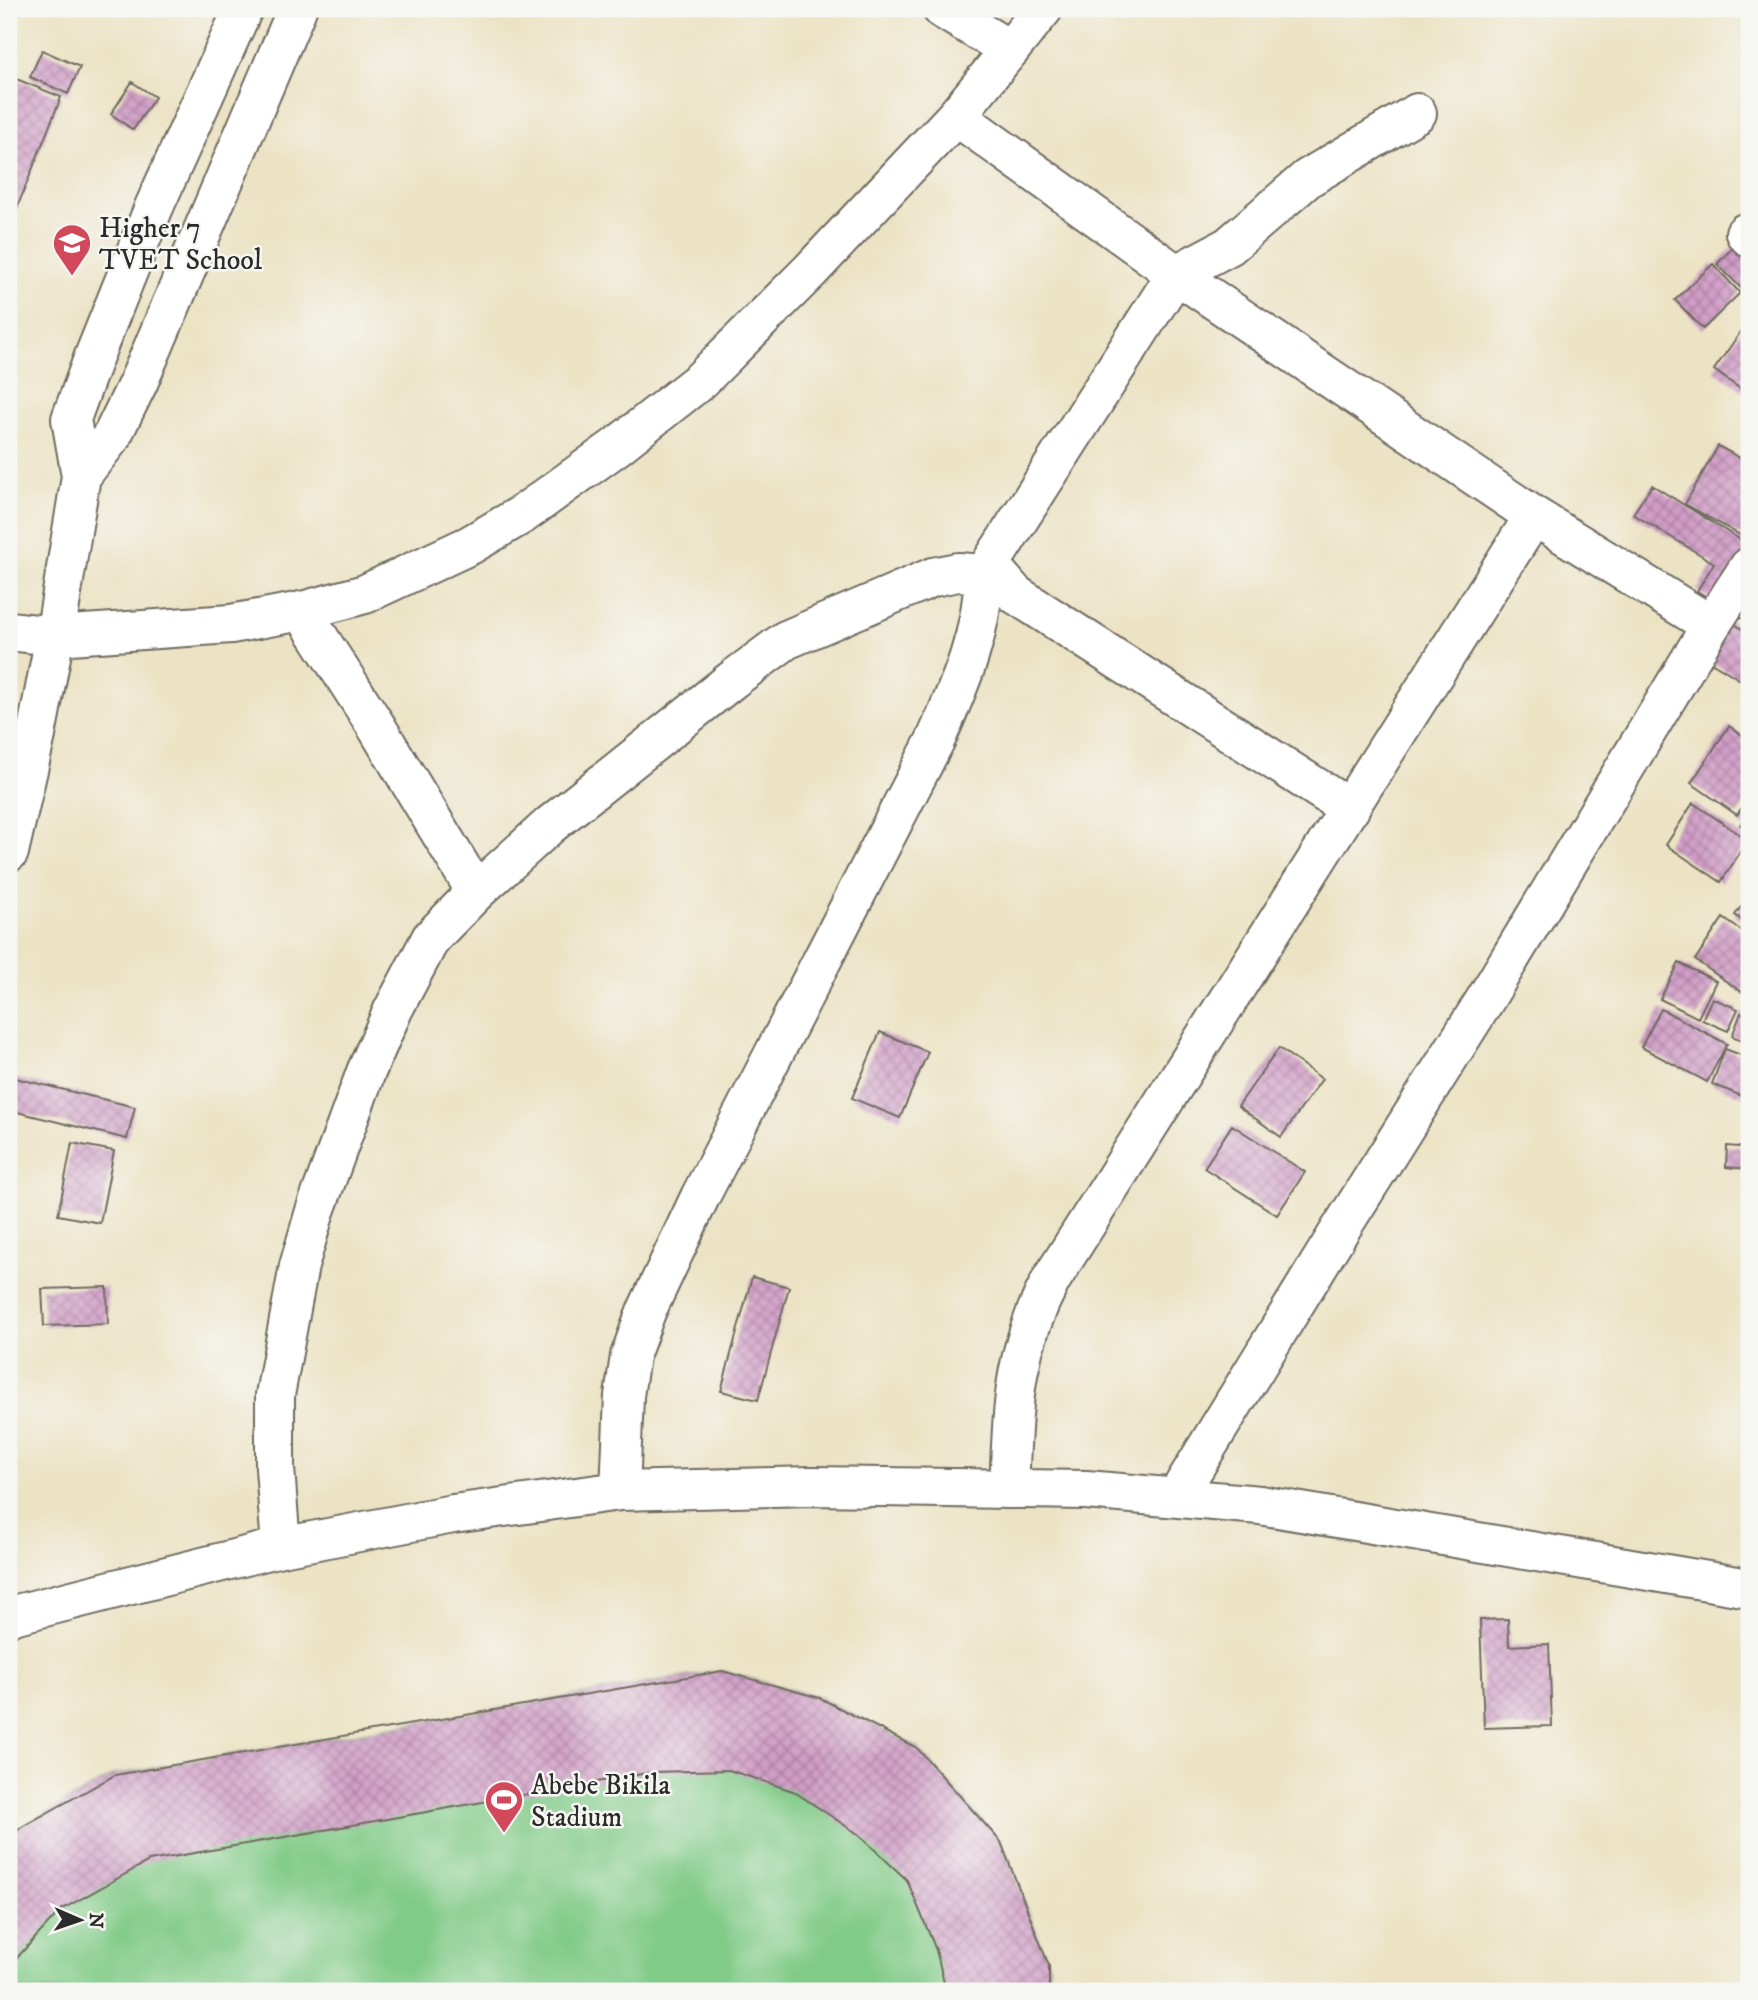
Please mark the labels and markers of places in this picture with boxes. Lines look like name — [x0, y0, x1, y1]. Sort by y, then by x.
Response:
place label: Higher 7 TVET School — [99, 211, 263, 278]
school or university icon: Higher 7 TVET School — [51, 222, 93, 277]
place label: Abebe Bikila Stadium — [531, 1768, 671, 1835]
sports icon: Abebe Bikila Stadium — [483, 1779, 525, 1834]

